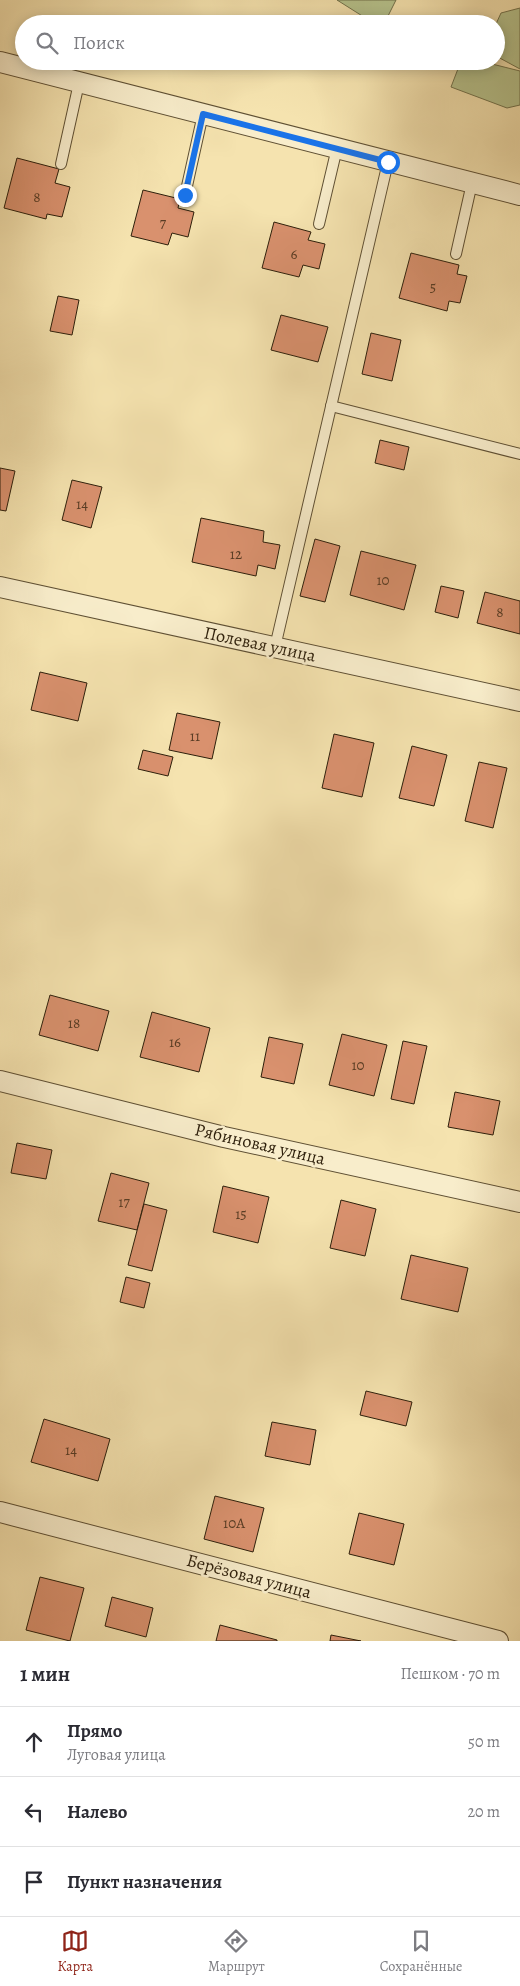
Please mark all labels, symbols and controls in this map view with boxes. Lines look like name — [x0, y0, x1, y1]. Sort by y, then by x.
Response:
search box — [15, 15, 505, 70]
icon: search — [33, 29, 61, 57]
text: Поиск — [73, 30, 125, 56]
route start — [377, 151, 400, 174]
route end — [174, 184, 197, 207]
house number: 8 — [33, 187, 41, 207]
house number: 7 — [160, 213, 167, 233]
house number: 6 — [291, 244, 298, 264]
house number: 5 — [430, 277, 436, 297]
house number: 14 — [76, 494, 88, 514]
house number: 12 — [230, 544, 242, 564]
house number: 10 — [376, 570, 390, 590]
house number: 8 — [496, 602, 504, 622]
street label: Полевая улица — [202, 620, 319, 668]
house number: 11 — [190, 726, 200, 746]
house number: 18 — [68, 1013, 80, 1033]
house number: 16 — [169, 1032, 181, 1052]
house number: 10 — [351, 1055, 365, 1075]
street label: Рябиновая улица — [192, 1117, 328, 1171]
house number: 17 — [118, 1192, 130, 1212]
house number: 15 — [235, 1204, 247, 1224]
house number: 14 — [65, 1440, 77, 1460]
house number: 10А — [223, 1513, 245, 1533]
street label: Берёзовая улица — [184, 1548, 315, 1604]
text: 1 мин — [20, 1660, 70, 1688]
text: Пешком · 70 m — [401, 1663, 500, 1685]
text: Прямо — [67, 1718, 122, 1744]
icon: ahead — [20, 1728, 48, 1756]
text: 50 m — [468, 1731, 500, 1753]
text: Луговая улица — [67, 1744, 166, 1766]
icon: left — [20, 1798, 48, 1826]
text: Налево — [67, 1799, 127, 1825]
text: 20 m — [467, 1801, 500, 1823]
icon: arrive — [20, 1868, 48, 1896]
text: Пункт назначения — [67, 1869, 222, 1895]
tab: Карта — [58, 1927, 93, 1976]
tab: Маршрут — [208, 1927, 265, 1976]
tab: Сохранённые — [380, 1927, 462, 1976]

